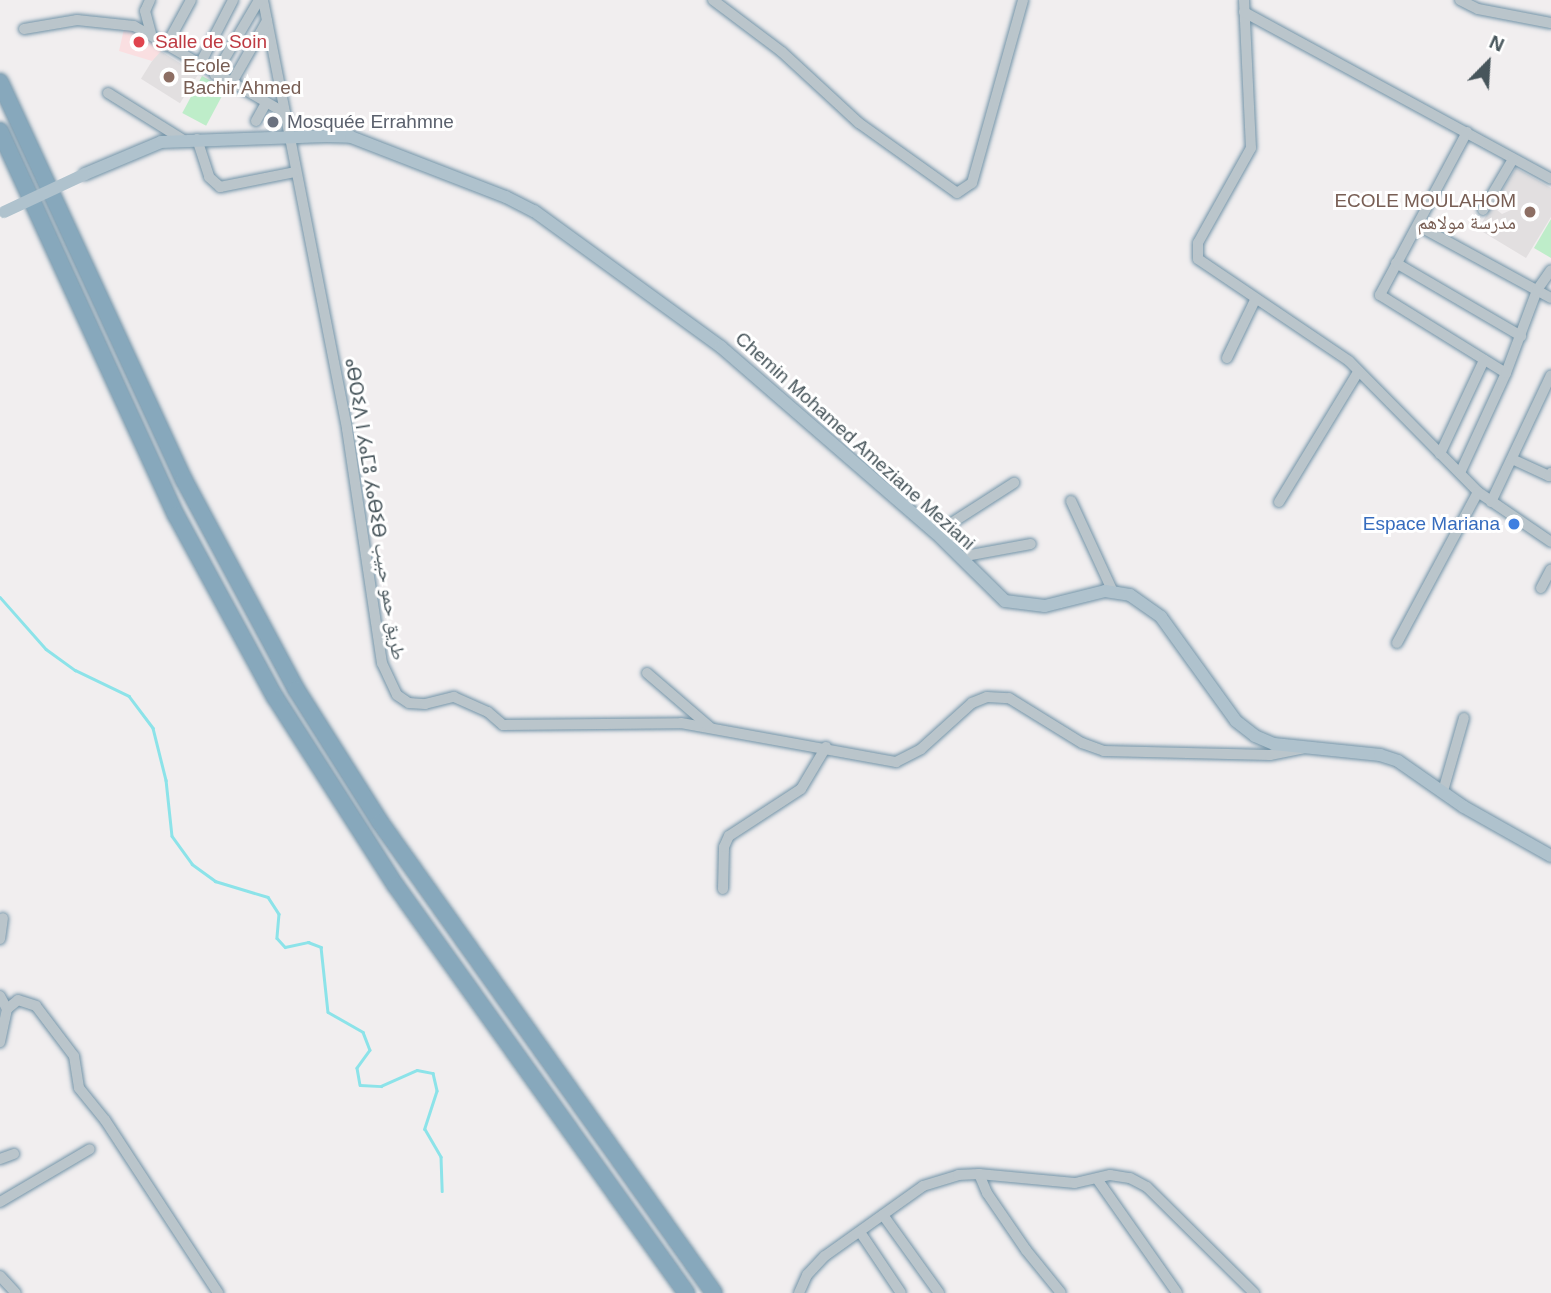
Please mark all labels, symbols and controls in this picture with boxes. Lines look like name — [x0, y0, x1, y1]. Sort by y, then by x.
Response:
north arrow — [1453, 28, 1523, 98]
place label: Salle de Soin — [155, 31, 267, 53]
text: N — [1486, 31, 1507, 56]
marker: Salle de Soin — [129, 32, 149, 52]
place label: Ecole Bachir Ahmed — [183, 55, 302, 99]
marker: Ecole Bachir Ahmed — [161, 69, 177, 85]
place label: Mosquée Errahmne — [287, 111, 454, 133]
marker: Mosquée Errahmne — [265, 114, 281, 130]
place label: ECOLE MOULAHOM مدرسة مولاهم — [1334, 190, 1516, 234]
marker: ECOLE MOULAHOM مدرسة مولاهم — [1522, 204, 1538, 220]
street label: Chemin Mohamed Ameziane Meziani — [730, 327, 980, 555]
street label: ⴰⴱⵔⵉⴷ ⵏ ⵃⴰⵎⵓ ⵃⴰⴱⵉⴱ طريق حمو حبيب — [340, 356, 410, 662]
place label: Espace Mariana — [1363, 513, 1500, 535]
marker: Espace Mariana — [1506, 516, 1522, 532]

